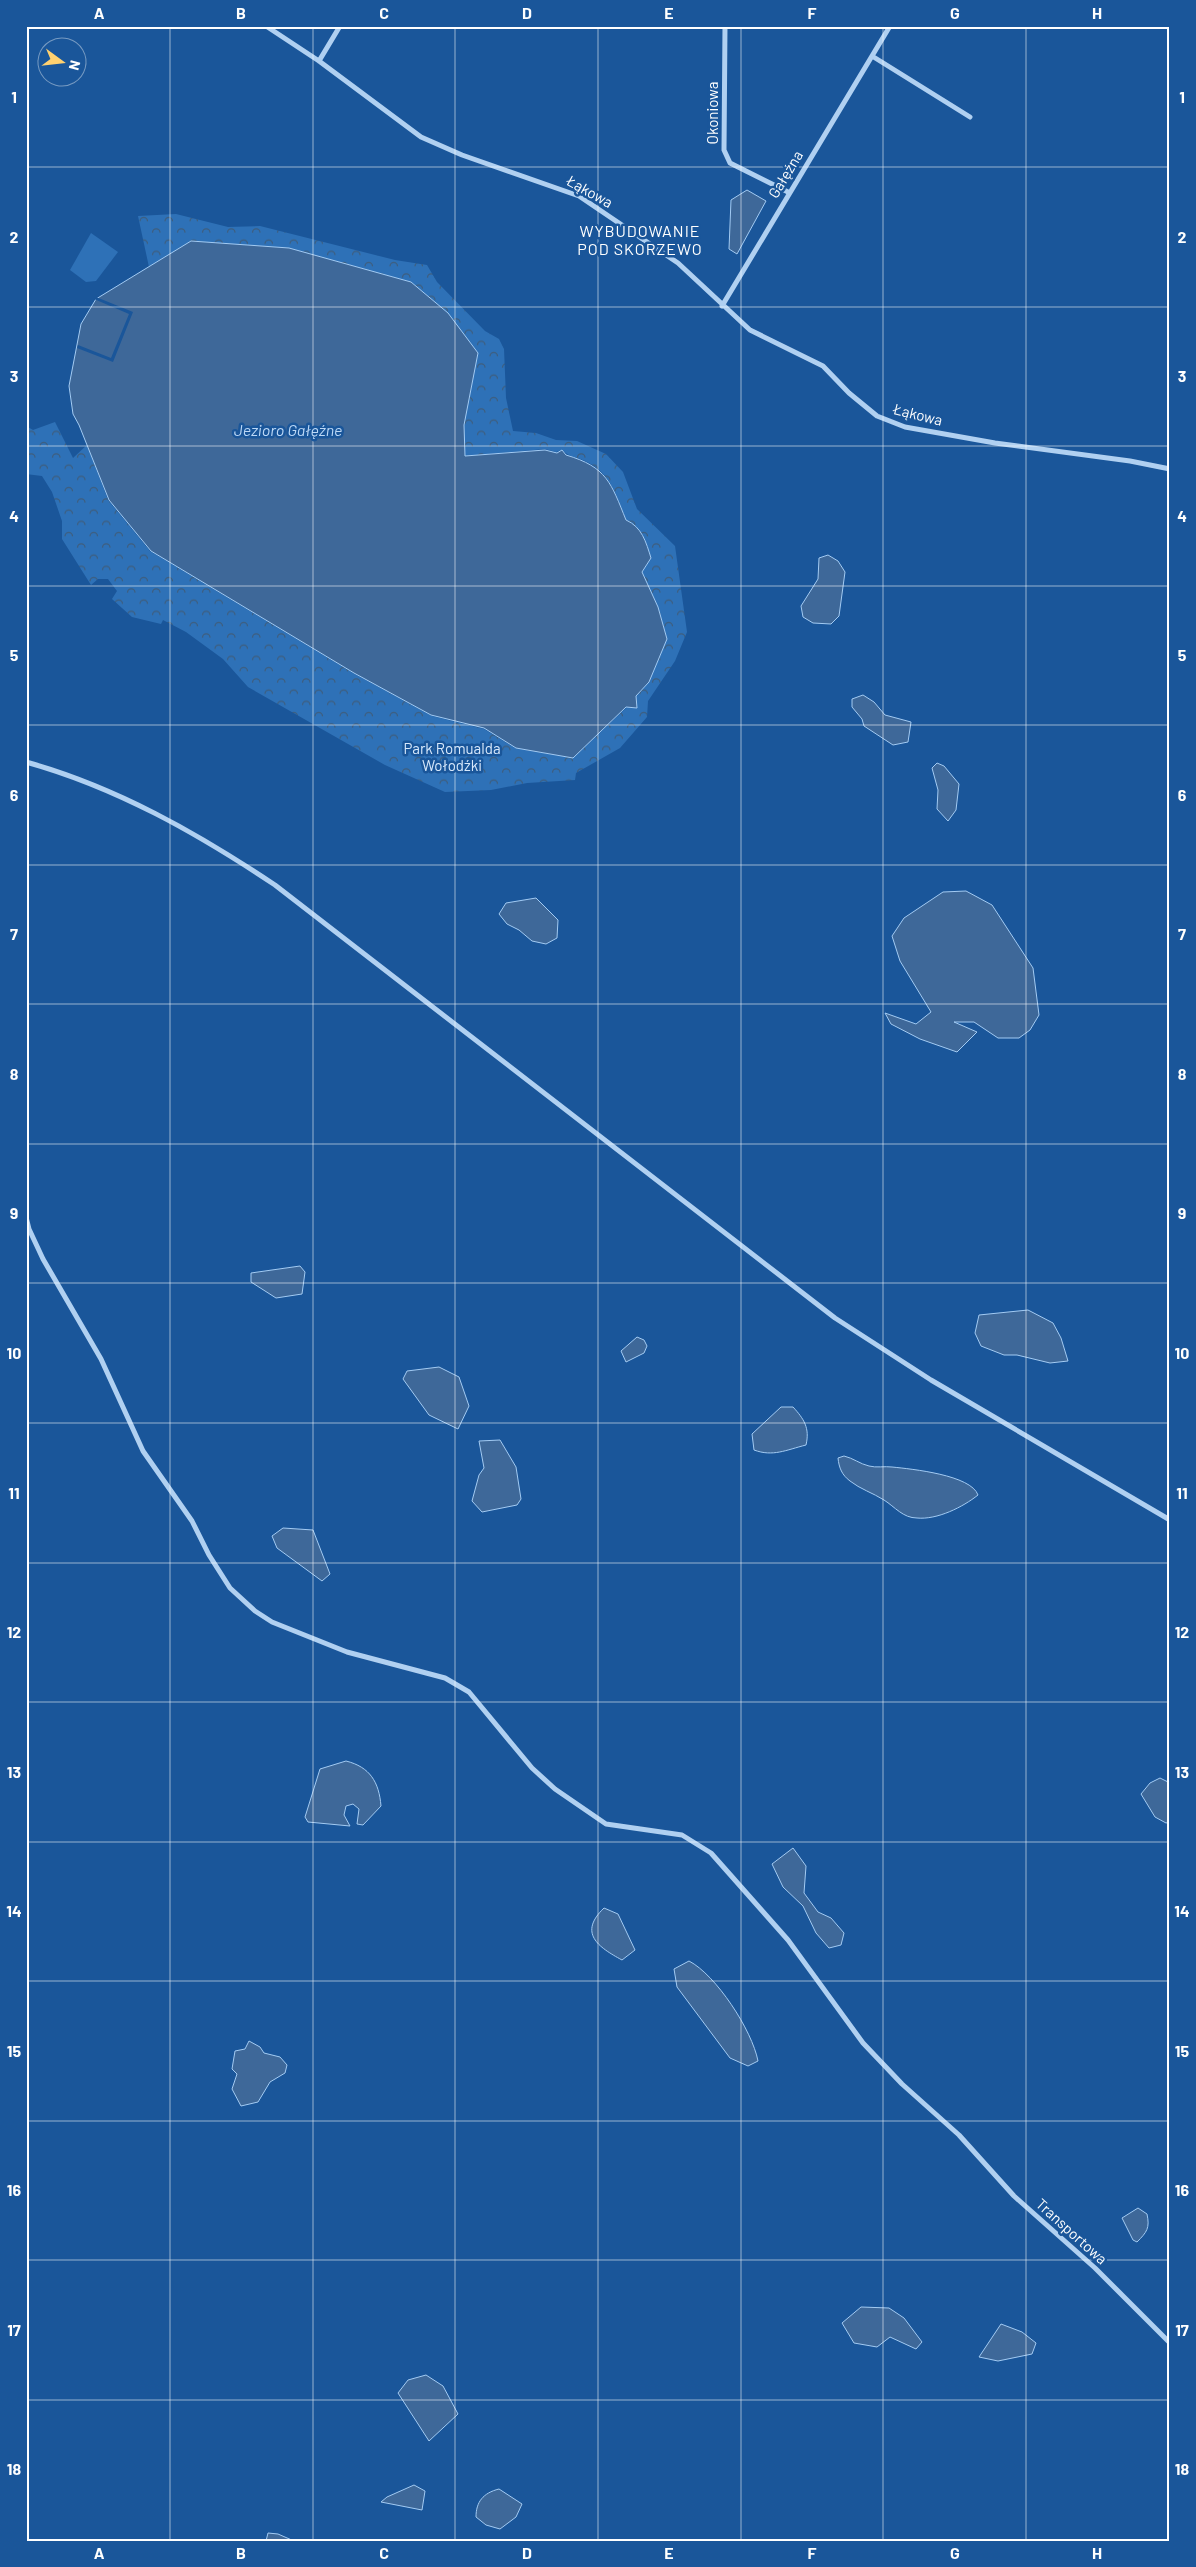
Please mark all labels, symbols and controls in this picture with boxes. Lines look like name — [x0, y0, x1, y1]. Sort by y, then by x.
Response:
text: A — [94, 3, 105, 22]
text: B — [236, 3, 246, 22]
text: C — [379, 3, 389, 22]
text: D — [522, 3, 532, 22]
text: E — [664, 3, 674, 22]
text: F — [808, 3, 817, 22]
text: G — [950, 3, 960, 22]
text: H — [1092, 3, 1102, 22]
north arrow — [38, 38, 88, 88]
text: N — [66, 59, 84, 72]
street label: Okoniowa — [703, 82, 721, 144]
text: 1 — [11, 87, 17, 106]
text: 1 — [1179, 87, 1185, 106]
street label: Gałęźna — [764, 147, 806, 201]
street label: Łąkowa — [563, 171, 616, 211]
district label: WYBUDOWANIE POD SKORZEWO — [577, 221, 703, 258]
text: 2 — [10, 227, 19, 246]
text: 2 — [1178, 227, 1187, 246]
text: 3 — [10, 366, 18, 385]
text: 3 — [1178, 366, 1186, 385]
street label: Łąkowa — [891, 399, 944, 429]
water label: Jezioro Gałęźne — [234, 420, 342, 439]
text: 4 — [9, 506, 19, 525]
text: 4 — [1177, 506, 1187, 525]
text: 5 — [10, 645, 19, 664]
text: 5 — [1178, 645, 1187, 664]
park label: Park Romualda Wołodźki — [403, 739, 501, 774]
text: 6 — [10, 785, 19, 804]
text: 6 — [1178, 785, 1187, 804]
text: 7 — [10, 924, 18, 943]
text: 7 — [1178, 924, 1186, 943]
text: 8 — [10, 1064, 19, 1083]
text: 8 — [1178, 1064, 1187, 1083]
text: 9 — [10, 1203, 18, 1222]
text: 9 — [1178, 1203, 1186, 1222]
text: 10 — [7, 1343, 21, 1362]
text: 10 — [1175, 1343, 1189, 1362]
text: 11 — [8, 1483, 20, 1502]
text: 11 — [1176, 1483, 1188, 1502]
text: 12 — [7, 1622, 21, 1641]
text: 12 — [1175, 1622, 1189, 1641]
text: 13 — [7, 1762, 21, 1781]
text: 13 — [1175, 1762, 1189, 1781]
text: 14 — [6, 1901, 22, 1920]
text: 14 — [1174, 1901, 1190, 1920]
text: 15 — [7, 2041, 22, 2060]
text: 15 — [1175, 2041, 1190, 2060]
text: 16 — [7, 2180, 22, 2199]
text: 16 — [1175, 2180, 1190, 2199]
street label: Transportowa — [1033, 2194, 1111, 2268]
text: 17 — [7, 2320, 21, 2339]
text: 17 — [1175, 2320, 1189, 2339]
text: 18 — [7, 2459, 21, 2478]
text: 18 — [1175, 2459, 1190, 2478]
text: A — [94, 2543, 105, 2562]
text: B — [236, 2543, 246, 2562]
text: C — [379, 2543, 389, 2562]
text: D — [522, 2543, 532, 2562]
text: E — [664, 2543, 674, 2562]
text: F — [808, 2543, 817, 2562]
text: G — [950, 2543, 960, 2562]
text: H — [1092, 2543, 1102, 2562]

